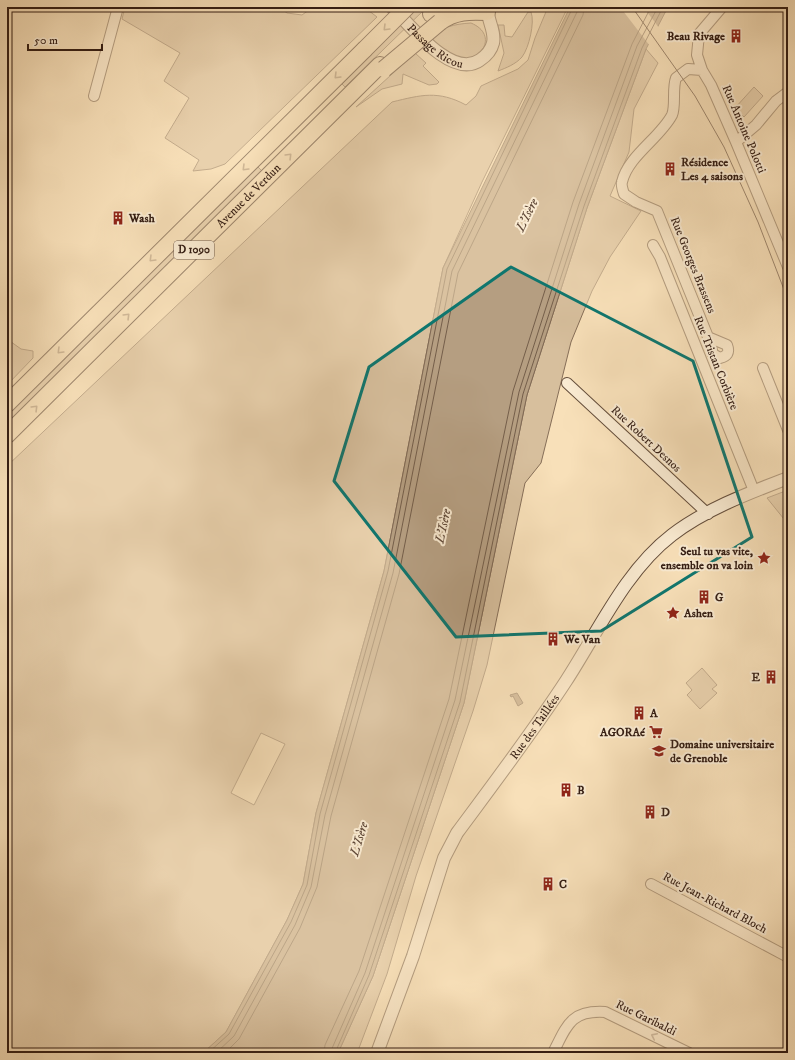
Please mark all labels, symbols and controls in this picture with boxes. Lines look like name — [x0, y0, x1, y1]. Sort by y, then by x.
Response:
street label: Passage Ricou — [404, 21, 465, 72]
one-way arrow — [383, 23, 391, 31]
scale bar — [28, 26, 102, 52]
building icon: Beau Rivage — [728, 28, 744, 44]
place label: Beau Rivage — [667, 29, 725, 44]
text: 50 m — [34, 33, 58, 48]
one-way arrow — [334, 71, 342, 79]
street label: Rue Antoine Polotti — [719, 83, 769, 175]
one-way arrow — [284, 153, 292, 161]
place label: Résidence Les 4 saisons — [681, 155, 743, 184]
street label: Avenue de Verdun — [213, 160, 284, 231]
building icon: Résidence Les 4 saisons — [662, 161, 678, 177]
one-way arrow — [242, 163, 250, 171]
water label: L'Isère — [512, 195, 542, 235]
building icon: Wash — [110, 210, 126, 226]
place label: Wash — [128, 211, 155, 226]
street label: Rue Georges Brassens — [667, 215, 719, 315]
road number: D 1090 — [174, 241, 214, 259]
one-way arrow — [149, 254, 157, 262]
one-way arrow — [122, 313, 130, 321]
street label: Rue Tristan Corbière — [690, 314, 742, 412]
one-way arrow — [57, 346, 65, 354]
street label: Rue Robert Desnos — [608, 403, 684, 475]
one-way arrow — [30, 405, 38, 413]
water label: L'Isère — [431, 507, 455, 546]
place label: Seul tu vas vite, ensemble on va loin — [661, 544, 754, 573]
place icon: Seul tu vas vite, ensemble on va loin — [756, 550, 772, 566]
building icon: G — [696, 589, 712, 605]
place label: G — [715, 590, 724, 605]
place icon: Ashen — [665, 605, 681, 621]
place label: Ashen — [683, 606, 714, 621]
building icon: We Van — [545, 631, 561, 647]
place label: We Van — [563, 632, 601, 647]
building icon: E — [763, 669, 779, 685]
place label: E — [752, 670, 761, 685]
street label: Rue des Taillées — [506, 691, 563, 762]
building icon: A — [631, 705, 647, 721]
place label: A — [649, 706, 658, 721]
supermarket icon: AGORAé — [648, 724, 664, 740]
place label: AGORAé — [599, 725, 646, 740]
place label: Domaine universitaire de Grenoble — [670, 737, 774, 766]
school or university icon: Domaine universitaire de Grenoble — [651, 743, 667, 759]
building icon: B — [558, 782, 574, 798]
place label: B — [577, 783, 585, 798]
building icon: D — [642, 804, 658, 820]
place label: D — [661, 805, 670, 820]
water label: L'Isère — [346, 820, 372, 859]
street label: Rue Jean-Richard Bloch — [660, 869, 770, 937]
building icon: C — [540, 876, 556, 892]
place label: C — [559, 877, 567, 892]
street label: Rue Garibaldi — [613, 997, 679, 1039]
one-way arrow — [651, 1033, 659, 1041]

